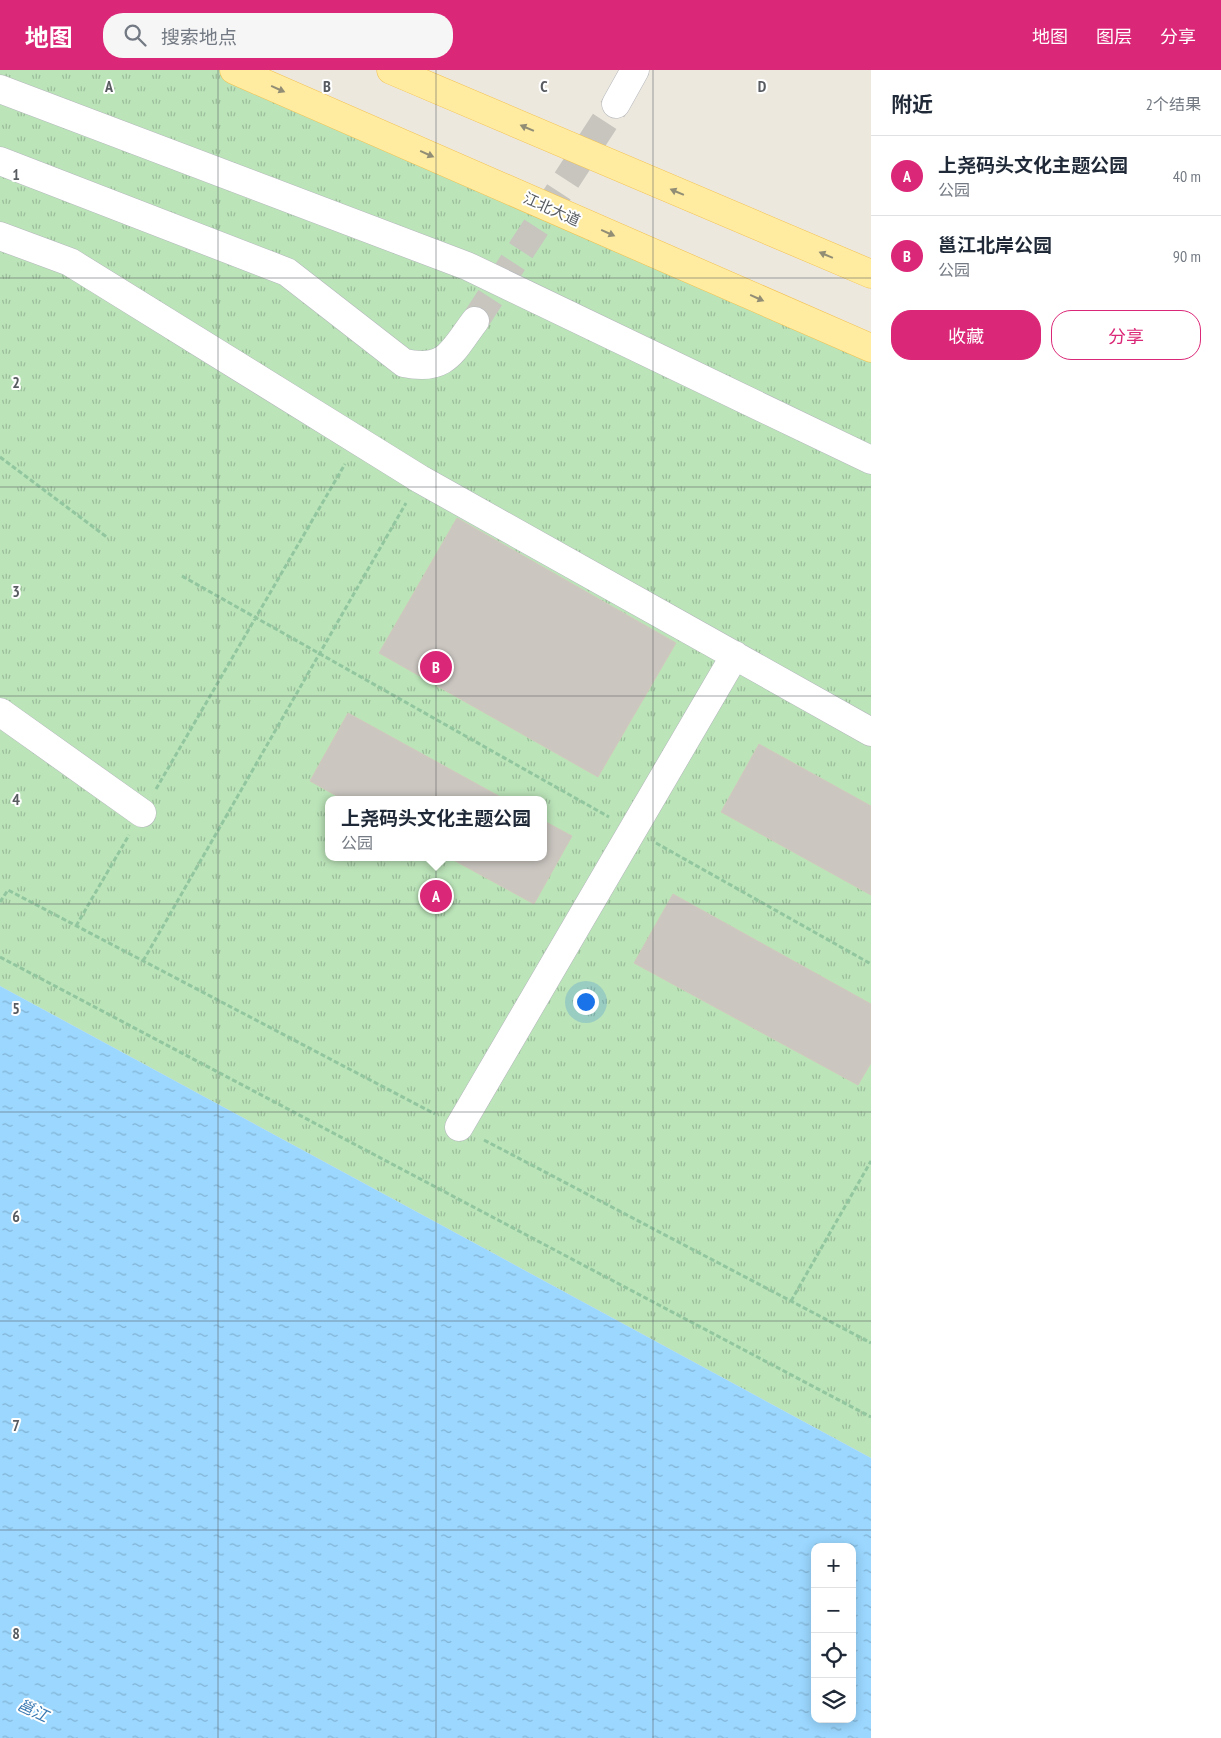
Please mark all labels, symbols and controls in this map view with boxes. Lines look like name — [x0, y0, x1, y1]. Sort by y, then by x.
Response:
search box — [103, 13, 453, 58]
icon: search — [121, 21, 149, 49]
text: 地图 — [25, 22, 73, 53]
text: 搜索地点 — [161, 25, 237, 49]
text: 地图 — [1032, 25, 1068, 48]
text: 图层 — [1096, 25, 1132, 48]
text: 分享 — [1160, 25, 1196, 48]
text: A — [104, 76, 114, 96]
text: B — [323, 76, 331, 96]
text: C — [540, 76, 548, 96]
text: D — [758, 76, 767, 96]
one-way arrow — [271, 86, 285, 94]
text: 附近 — [891, 91, 933, 118]
text: 2个结果 — [1146, 94, 1201, 114]
one-way arrow — [519, 124, 534, 132]
one-way arrow — [420, 151, 434, 159]
text: 上尧码头文化主题公园 — [938, 153, 1128, 177]
text: 1 — [12, 164, 20, 184]
text: A — [903, 166, 911, 186]
text: 40 m — [1173, 166, 1201, 186]
text: 公园 — [938, 180, 970, 200]
one-way arrow — [670, 187, 684, 195]
street label: 江北大道 — [521, 188, 583, 230]
one-way arrow — [601, 230, 615, 238]
text: 邕江北岸公园 — [938, 233, 1052, 257]
text: B — [903, 246, 911, 266]
text: 90 m — [1173, 246, 1201, 266]
one-way arrow — [819, 251, 833, 259]
text: 公园 — [938, 260, 970, 280]
one-way arrow — [750, 295, 764, 303]
button: 收藏 — [891, 310, 1041, 360]
button: 分享 — [1051, 310, 1201, 360]
text: 2 — [12, 372, 20, 392]
text: 3 — [12, 581, 20, 601]
pin: B — [420, 648, 452, 686]
text: 4 — [12, 789, 20, 809]
popup — [325, 796, 547, 861]
text: 上尧码头文化主题公园 — [341, 806, 531, 830]
text: 公园 — [341, 833, 373, 853]
pin: A — [420, 877, 452, 915]
your location — [573, 989, 599, 1015]
text: 5 — [12, 998, 20, 1018]
text: 6 — [12, 1206, 20, 1226]
text: 7 — [12, 1415, 20, 1435]
map controls — [811, 1543, 856, 1723]
button: + — [811, 1543, 856, 1588]
button: − — [811, 1588, 856, 1633]
text: 8 — [12, 1623, 20, 1643]
button: locate — [811, 1633, 856, 1678]
button: layers — [811, 1678, 856, 1723]
water label: 邕江 — [14, 1694, 54, 1727]

